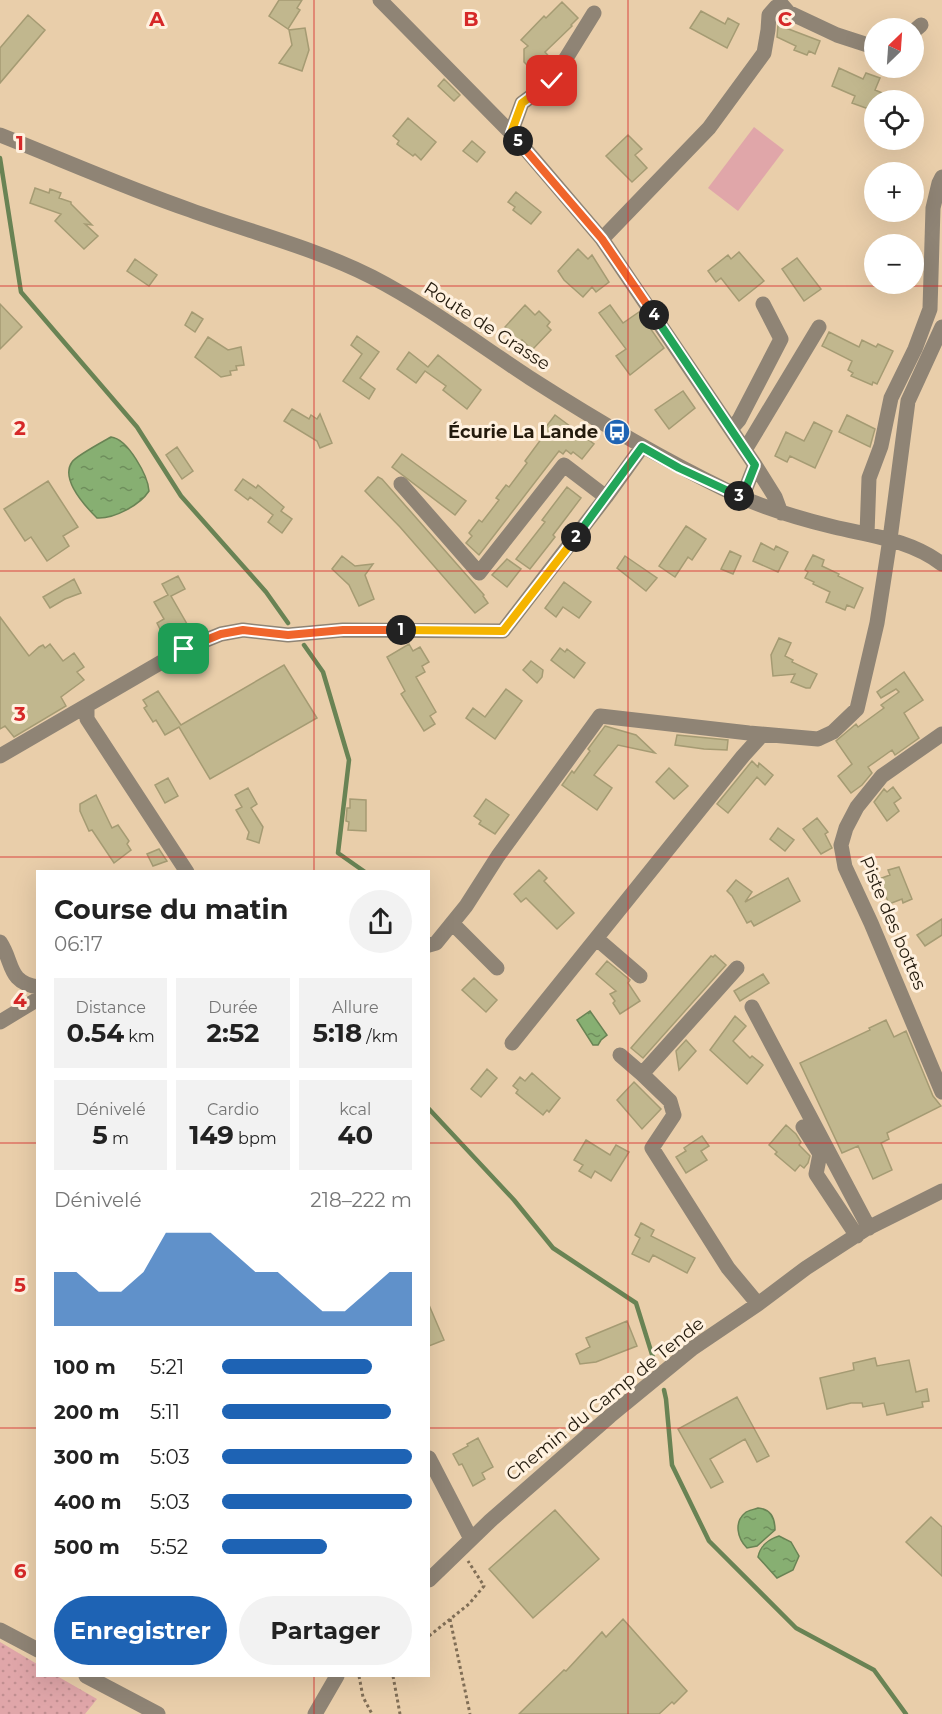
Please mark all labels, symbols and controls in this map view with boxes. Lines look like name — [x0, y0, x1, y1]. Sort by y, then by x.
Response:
text: A — [148, 7, 165, 31]
text: B — [463, 7, 479, 31]
text: C — [778, 7, 793, 31]
north arrow — [864, 18, 924, 78]
map controls — [864, 18, 924, 294]
pin — [526, 55, 577, 106]
icon: check — [535, 64, 568, 97]
button: locate — [864, 90, 924, 150]
pin: 5 — [503, 126, 533, 156]
text: 1 — [16, 131, 24, 155]
text: 5 — [513, 131, 523, 150]
button: + — [864, 162, 924, 222]
button: − — [864, 234, 924, 294]
street label: Route de Grasse — [420, 277, 554, 375]
pin: 4 — [639, 300, 669, 330]
text: 4 — [648, 305, 660, 324]
text: 2 — [14, 416, 26, 440]
bus stop icon: Écurie La Lande — [602, 417, 632, 447]
place label: Écurie La Lande — [448, 421, 598, 443]
pin: 3 — [724, 481, 754, 511]
text: 3 — [734, 486, 744, 505]
pin: 2 — [561, 522, 591, 552]
text: 2 — [571, 527, 581, 546]
pin: 1 — [386, 615, 416, 645]
text: 1 — [398, 620, 404, 639]
pin — [158, 623, 209, 674]
icon: arrive — [167, 632, 200, 665]
text: 3 — [13, 702, 26, 726]
street label: Piste des bottes — [855, 853, 931, 993]
button: share — [349, 890, 412, 953]
text: Course du matin — [54, 893, 288, 926]
text: 06:17 — [54, 932, 103, 956]
text: 4 — [13, 988, 27, 1012]
text: Distance — [76, 998, 146, 1017]
text: Durée — [208, 998, 258, 1017]
text: Allure — [332, 998, 379, 1017]
text: 0.54 — [67, 1017, 124, 1049]
text: 2:52 — [207, 1017, 259, 1049]
text: 5:18 — [312, 1017, 362, 1049]
text: km — [124, 1027, 155, 1046]
text: /km — [362, 1027, 398, 1046]
text: Dénivelé — [76, 1100, 146, 1119]
text: Cardio — [207, 1100, 259, 1119]
text: kcal — [339, 1100, 371, 1119]
text: 5 — [92, 1119, 108, 1151]
text: 149 — [189, 1119, 234, 1151]
text: 40 — [338, 1119, 373, 1151]
text: m — [108, 1129, 129, 1148]
text: bpm — [234, 1129, 277, 1148]
text: Dénivelé — [54, 1188, 142, 1212]
text: 218–222 m — [310, 1188, 412, 1212]
text: 5 — [14, 1273, 26, 1297]
street label: Chemin du Camp de Tende — [502, 1312, 708, 1486]
text: 100 m — [54, 1355, 116, 1379]
text: 5:21 — [150, 1355, 184, 1379]
text: 200 m — [54, 1400, 120, 1424]
text: 5:11 — [150, 1400, 180, 1424]
text: 300 m — [54, 1445, 120, 1469]
text: 5:03 — [150, 1445, 190, 1469]
text: 400 m — [54, 1490, 122, 1514]
text: 5:03 — [150, 1490, 190, 1514]
text: 500 m — [54, 1535, 120, 1559]
text: 5:52 — [150, 1535, 188, 1559]
text: 6 — [14, 1559, 27, 1583]
button: Enregistrer — [54, 1596, 227, 1665]
button: Partager — [239, 1596, 412, 1665]

